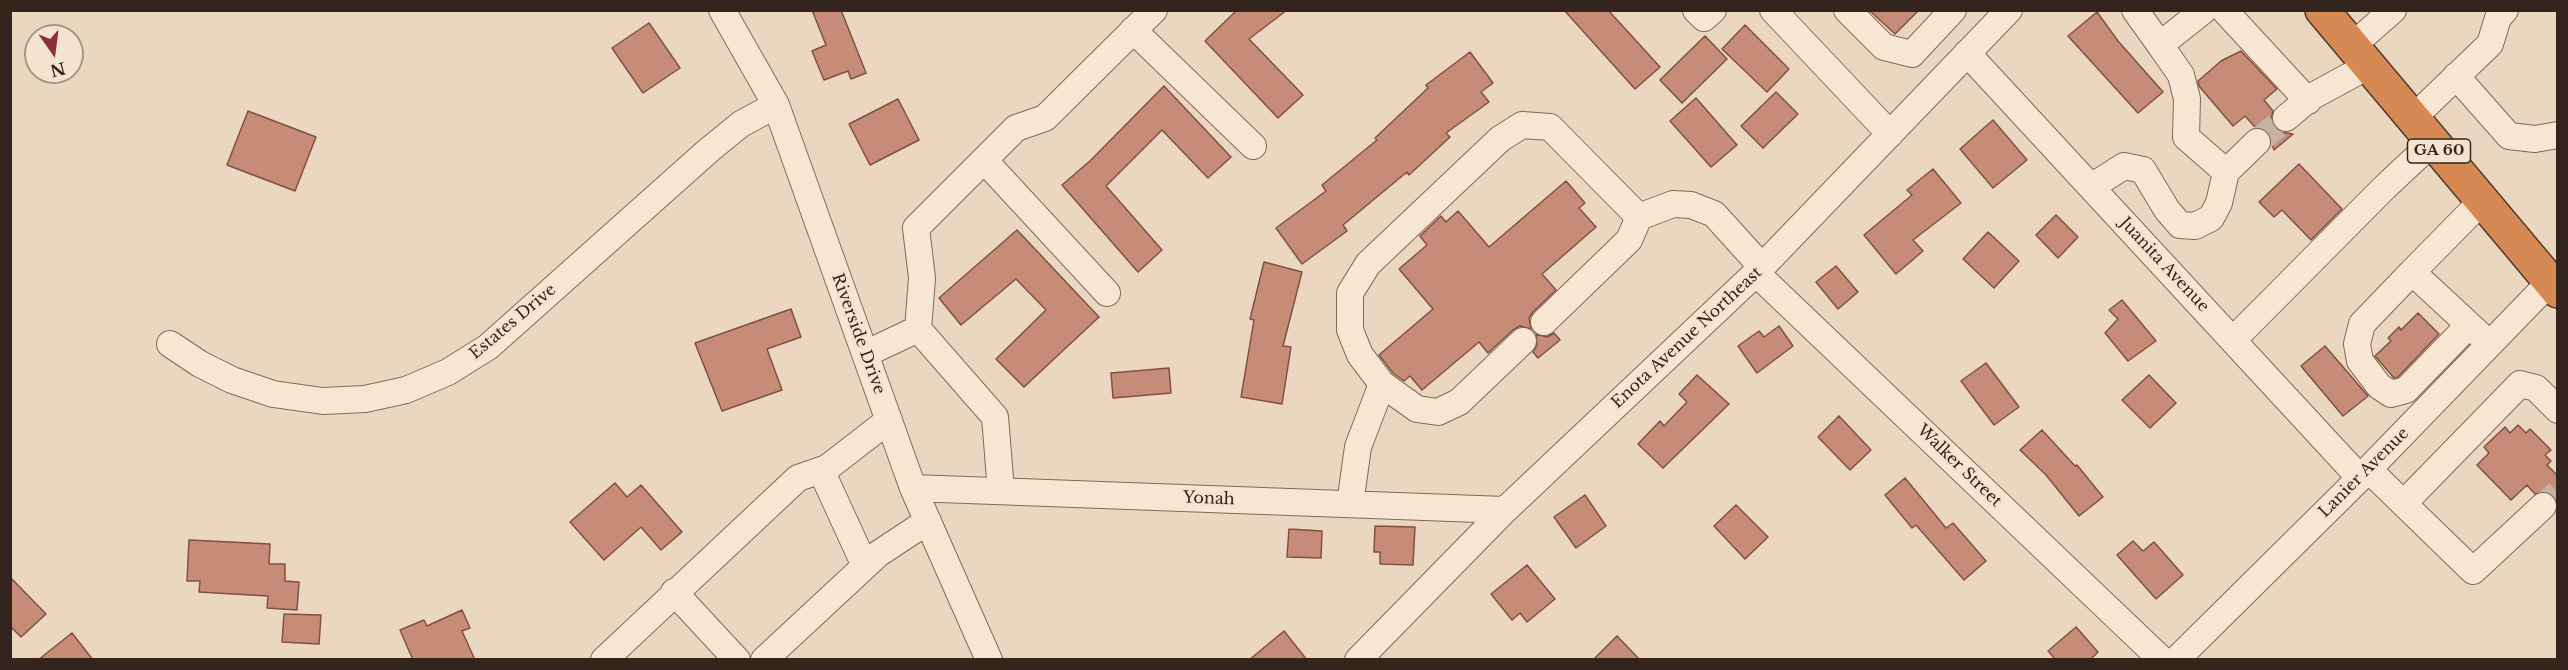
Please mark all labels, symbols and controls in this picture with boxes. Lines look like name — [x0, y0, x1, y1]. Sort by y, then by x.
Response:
north arrow — [24, 24, 84, 84]
text: N — [48, 58, 68, 81]
road number: GA 60 — [2408, 139, 2470, 163]
street label: Juanita Avenue — [2115, 214, 2213, 316]
street label: Enota Avenue Northeast — [1608, 263, 1766, 413]
street label: Riverside Drive — [827, 271, 889, 397]
street label: Estates Drive — [466, 280, 560, 364]
street label: Walker Street — [1913, 421, 2005, 511]
street label: Lanier Avenue — [2315, 424, 2413, 522]
street label: Yonah — [1183, 489, 1235, 509]

